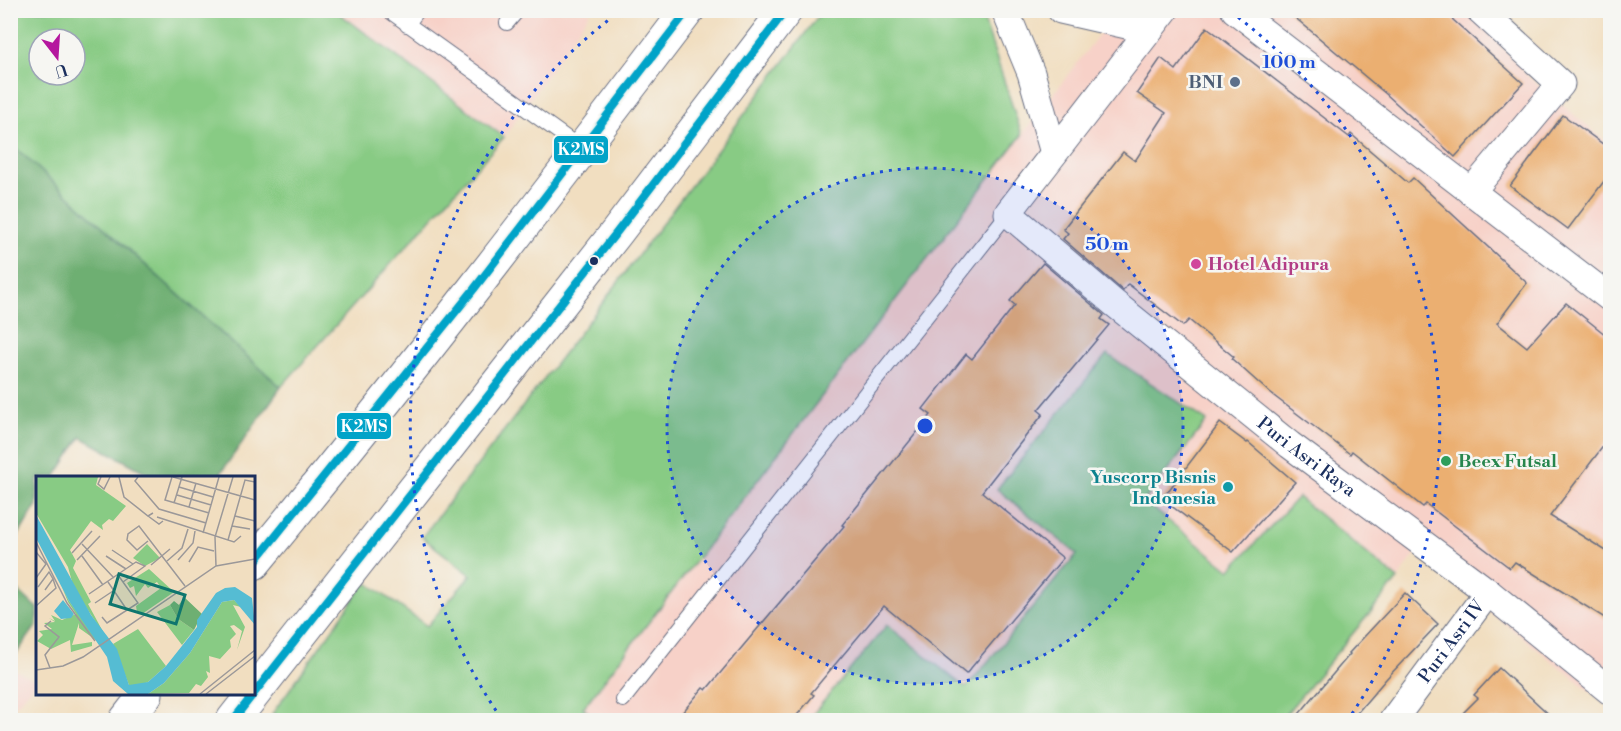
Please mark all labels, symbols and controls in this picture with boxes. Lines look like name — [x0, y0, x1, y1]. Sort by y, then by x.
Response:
north arrow — [27, 27, 87, 87]
text: 100 m — [1262, 51, 1316, 74]
text: U — [52, 59, 70, 82]
place label: BNI — [1188, 71, 1223, 94]
marker: BNI — [1228, 75, 1242, 89]
line badge: K2MS — [553, 135, 609, 164]
text: K2MS — [558, 140, 604, 160]
text: 50 m — [1085, 233, 1129, 256]
place label: Hotel Adipura — [1208, 253, 1329, 276]
unlabelled marker — [588, 255, 600, 267]
marker: Hotel Adipura — [1189, 257, 1203, 271]
line badge: K2MS — [336, 412, 392, 440]
street label: Puri Asri Raya — [1252, 412, 1361, 502]
centre of rings — [915, 416, 935, 436]
text: K2MS — [341, 417, 387, 437]
place label: Beex Futsal — [1458, 450, 1557, 473]
marker: Beex Futsal — [1439, 454, 1453, 468]
place label: Yuscorp Bisnis Indonesia — [1090, 466, 1216, 510]
inset map — [36, 476, 255, 695]
marker: Yuscorp Bisnis Indonesia — [1221, 480, 1235, 494]
street label: Puri Asri IV — [1413, 595, 1490, 688]

